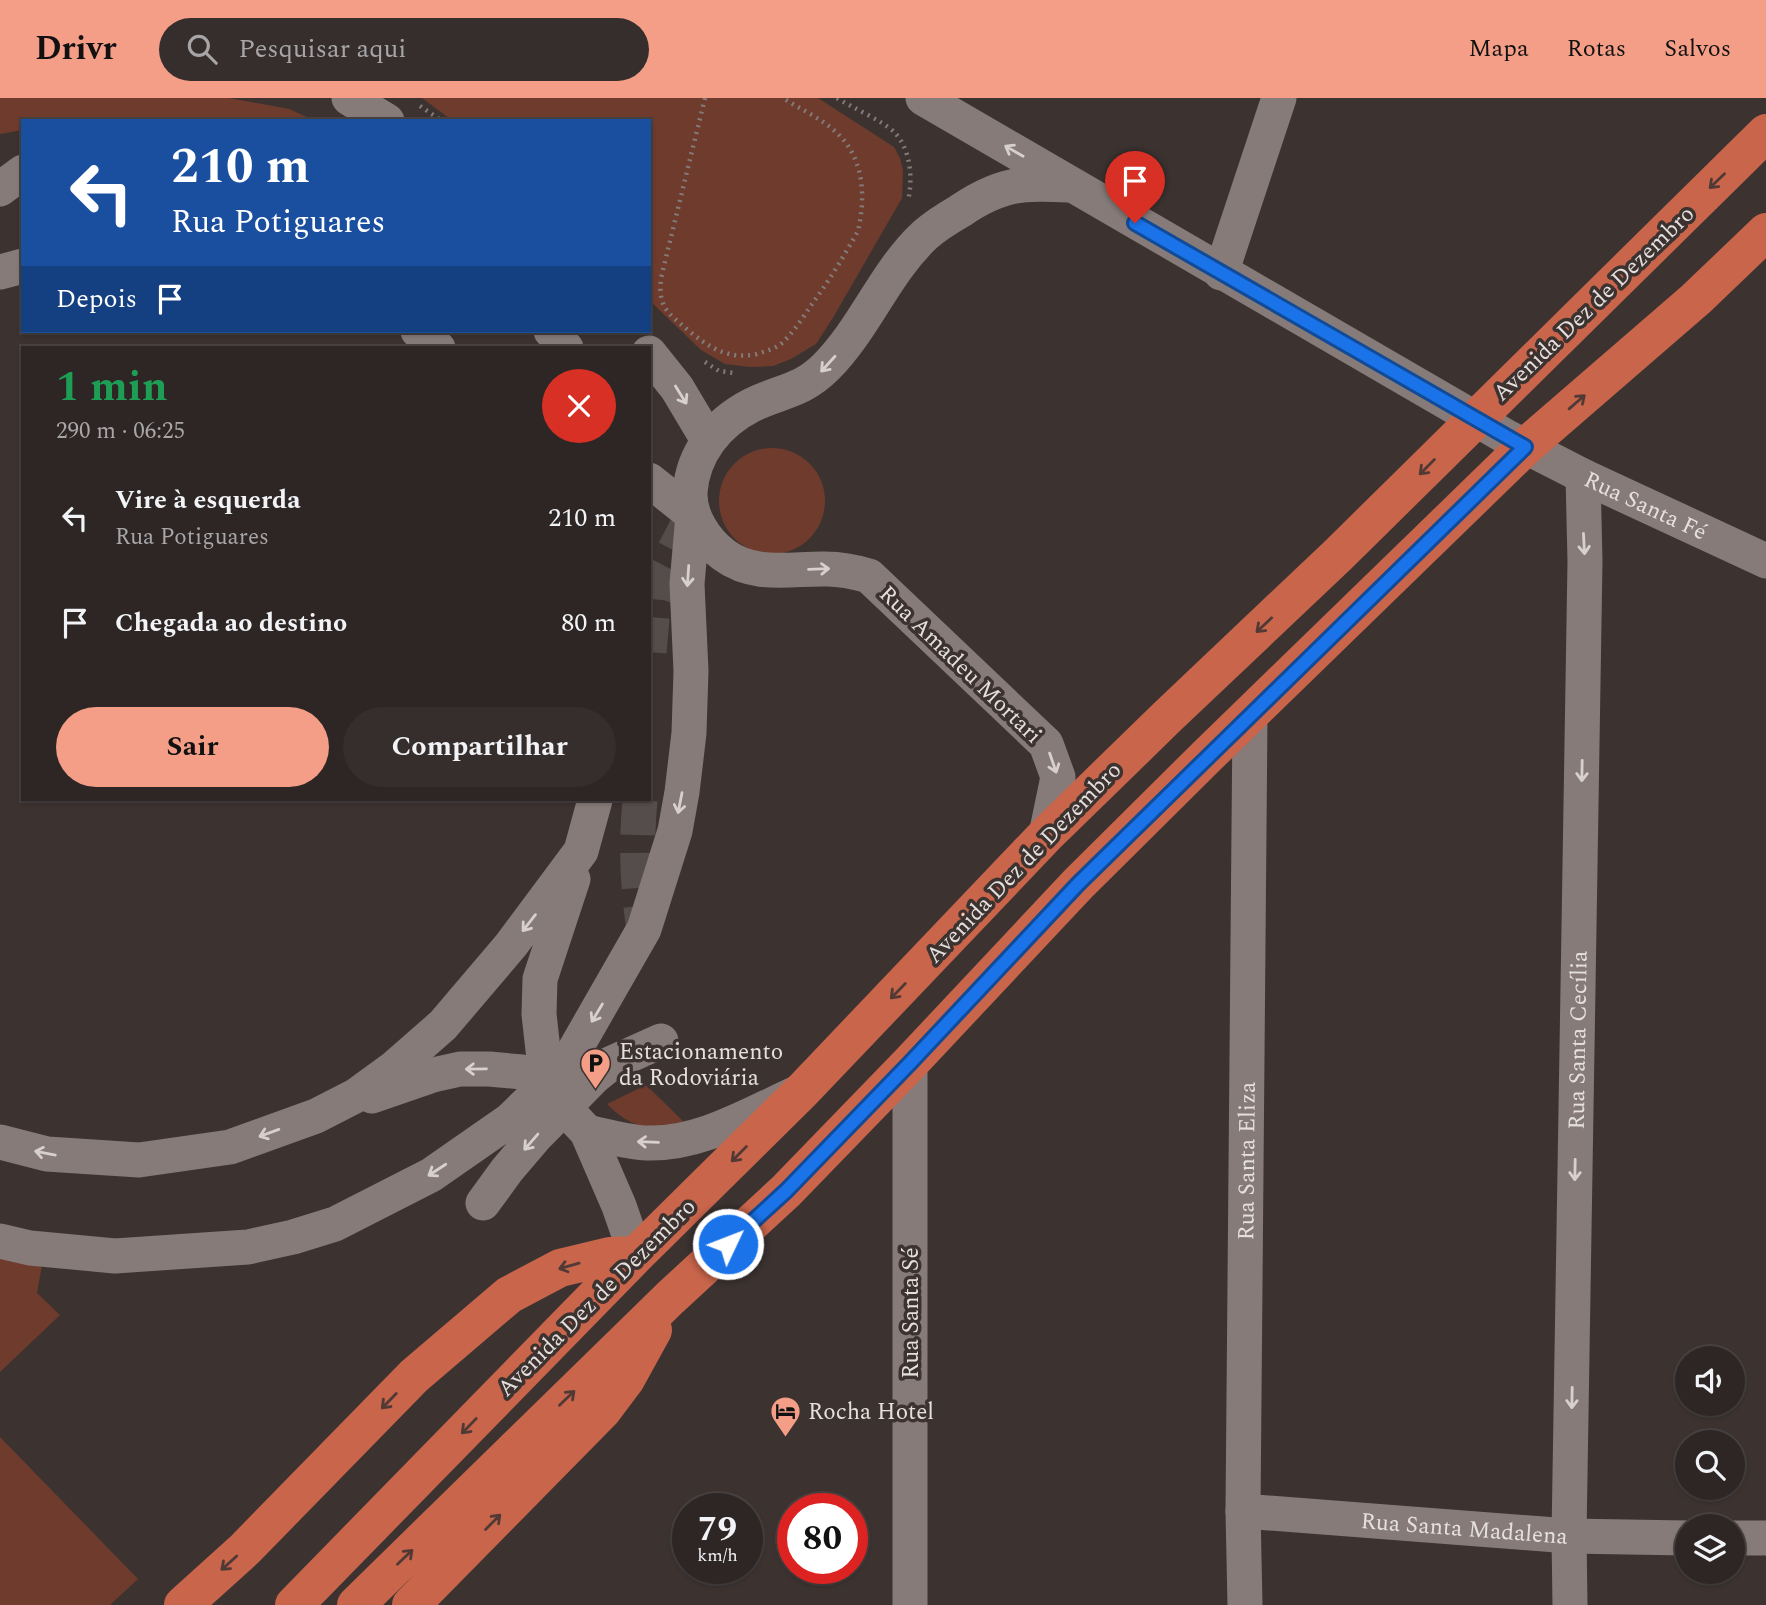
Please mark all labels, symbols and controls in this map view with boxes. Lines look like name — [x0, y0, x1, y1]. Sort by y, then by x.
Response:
search box — [159, 18, 649, 81]
text: Drivr — [35, 24, 117, 74]
text: Pesquisar aqui — [239, 29, 406, 69]
icon: search — [183, 30, 221, 68]
text: Mapa — [1469, 31, 1529, 67]
text: Rotas — [1567, 31, 1626, 67]
text: Salvos — [1664, 31, 1731, 67]
text: 210 m — [171, 130, 310, 205]
one-way arrow — [1004, 144, 1024, 158]
icon: left — [56, 147, 147, 238]
pin — [1105, 151, 1165, 223]
icon: arrive — [1116, 162, 1154, 200]
one-way arrow — [1709, 172, 1726, 189]
text: Rua Potiguares — [171, 198, 385, 247]
street label: Avenida Dez de Dezembro — [1485, 198, 1703, 410]
text: Depois — [56, 279, 137, 319]
icon: arrive — [151, 280, 189, 318]
one-way arrow — [820, 355, 837, 372]
text: 1 min — [56, 356, 168, 419]
button: close — [542, 369, 616, 443]
one-way arrow — [674, 384, 688, 404]
one-way arrow — [1567, 394, 1585, 410]
text: 290 m · 06:25 — [56, 414, 185, 449]
one-way arrow — [1419, 458, 1436, 475]
street label: Rua Santa Fé — [1578, 463, 1713, 550]
text: Vire à esquerda — [115, 480, 301, 520]
text: 210 m — [548, 498, 616, 538]
icon: left — [56, 499, 94, 537]
text: Rua Potiguares — [115, 520, 269, 555]
one-way arrow — [1578, 532, 1591, 555]
one-way arrow — [808, 563, 831, 576]
one-way arrow — [681, 565, 694, 588]
street label: Rua Amadeu Mortari — [870, 578, 1050, 752]
text: Chegada ao destino — [115, 603, 347, 643]
text: 80 m — [561, 603, 616, 643]
icon: arrive — [56, 604, 94, 642]
one-way arrow — [1255, 617, 1273, 633]
button: Sair — [56, 707, 329, 787]
button: Compartilhar — [343, 707, 616, 787]
one-way arrow — [1048, 751, 1060, 773]
street label: Avenida Dez de Dezembro — [918, 754, 1130, 972]
one-way arrow — [1575, 760, 1589, 783]
one-way arrow — [673, 791, 686, 814]
one-way arrow — [522, 913, 537, 931]
street label: Rua Santa Cecília — [1560, 950, 1598, 1130]
one-way arrow — [889, 982, 906, 999]
one-way arrow — [589, 1002, 603, 1022]
place label: Estacionamento da Rodoviária — [619, 1035, 783, 1096]
parking icon: Estacionamento da Rodoviária — [579, 1047, 613, 1091]
one-way arrow — [465, 1062, 488, 1076]
street label: Rua Santa Eliza — [1229, 1081, 1266, 1241]
one-way arrow — [258, 1128, 280, 1140]
one-way arrow — [524, 1132, 540, 1150]
one-way arrow — [636, 1135, 659, 1148]
one-way arrow — [34, 1145, 57, 1159]
one-way arrow — [731, 1145, 748, 1162]
one-way arrow — [1568, 1159, 1582, 1182]
one-way arrow — [428, 1164, 448, 1178]
street label: Avenida Dez de Dezembro — [489, 1190, 705, 1406]
position arrow — [691, 1207, 765, 1281]
street label: Rua Santa Sé — [894, 1247, 929, 1379]
one-way arrow — [559, 1260, 581, 1273]
map controls — [1675, 1346, 1745, 1584]
button: sound — [1675, 1346, 1745, 1416]
one-way arrow — [1565, 1386, 1578, 1409]
one-way arrow — [559, 1389, 576, 1406]
one-way arrow — [381, 1393, 398, 1410]
hotel icon: Rocha Hotel — [768, 1394, 802, 1438]
place label: Rocha Hotel — [808, 1395, 934, 1430]
one-way arrow — [460, 1417, 477, 1434]
button: search — [1675, 1430, 1745, 1500]
speed limit sign: 80 — [777, 1493, 868, 1584]
text: 79 — [698, 1503, 737, 1556]
street label: Rua Santa Madalena — [1360, 1504, 1569, 1555]
one-way arrow — [484, 1513, 501, 1530]
button: layers — [1675, 1514, 1745, 1584]
text: km/h — [697, 1542, 738, 1569]
one-way arrow — [396, 1549, 413, 1566]
one-way arrow — [221, 1555, 239, 1571]

